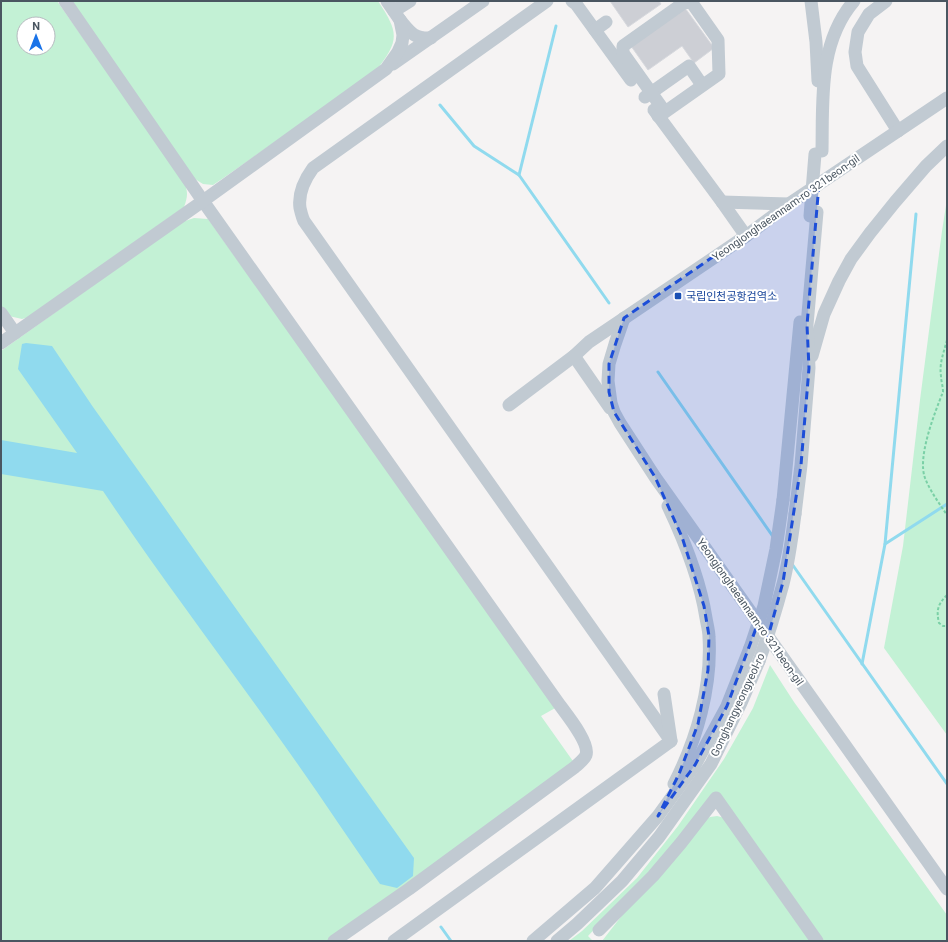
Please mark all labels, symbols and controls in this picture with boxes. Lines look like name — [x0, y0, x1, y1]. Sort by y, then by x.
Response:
north arrow — [16, 16, 56, 56]
text: N — [32, 20, 40, 33]
street label: Yeongjonghaeannam-ro 321beon-gil — [710, 152, 862, 264]
place label: 국립인천공항검역소 — [686, 290, 777, 303]
marker: 국립인천공항검역소 — [673, 291, 683, 301]
street label: Yeongjonghaeannam-ro 321beon-gil — [694, 536, 806, 688]
street label: Gonghangyeongyeol-ro — [708, 651, 768, 759]

